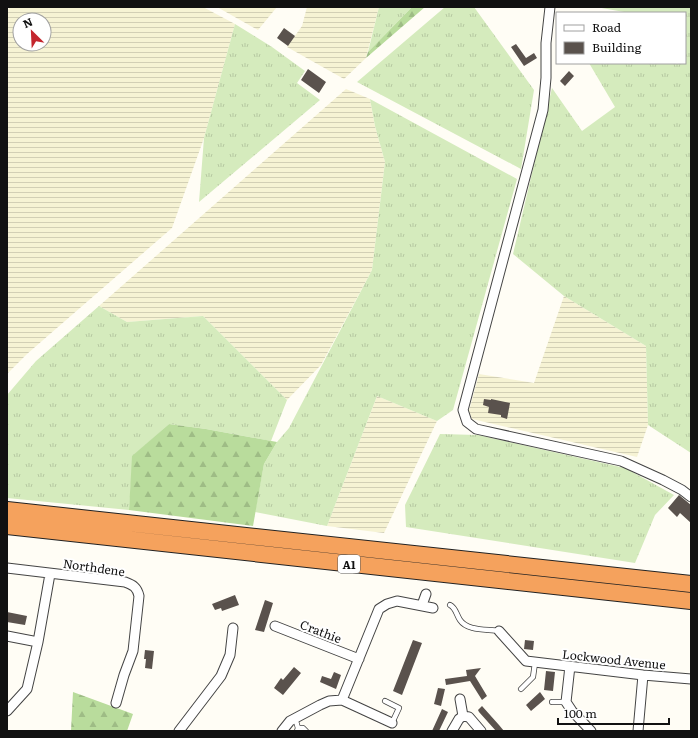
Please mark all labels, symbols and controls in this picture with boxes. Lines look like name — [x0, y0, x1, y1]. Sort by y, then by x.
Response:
north arrow — [12, 12, 52, 52]
legend — [556, 12, 686, 64]
text: N — [20, 13, 35, 31]
text: Road — [592, 18, 622, 36]
text: Building — [592, 38, 642, 56]
street label: Northdene — [62, 554, 126, 580]
road number: A1 — [338, 555, 360, 573]
street label: Crathie — [298, 615, 344, 647]
street label: Lockwood Avenue — [561, 645, 667, 673]
scale bar — [558, 700, 669, 726]
text: 100 m — [564, 704, 597, 722]

